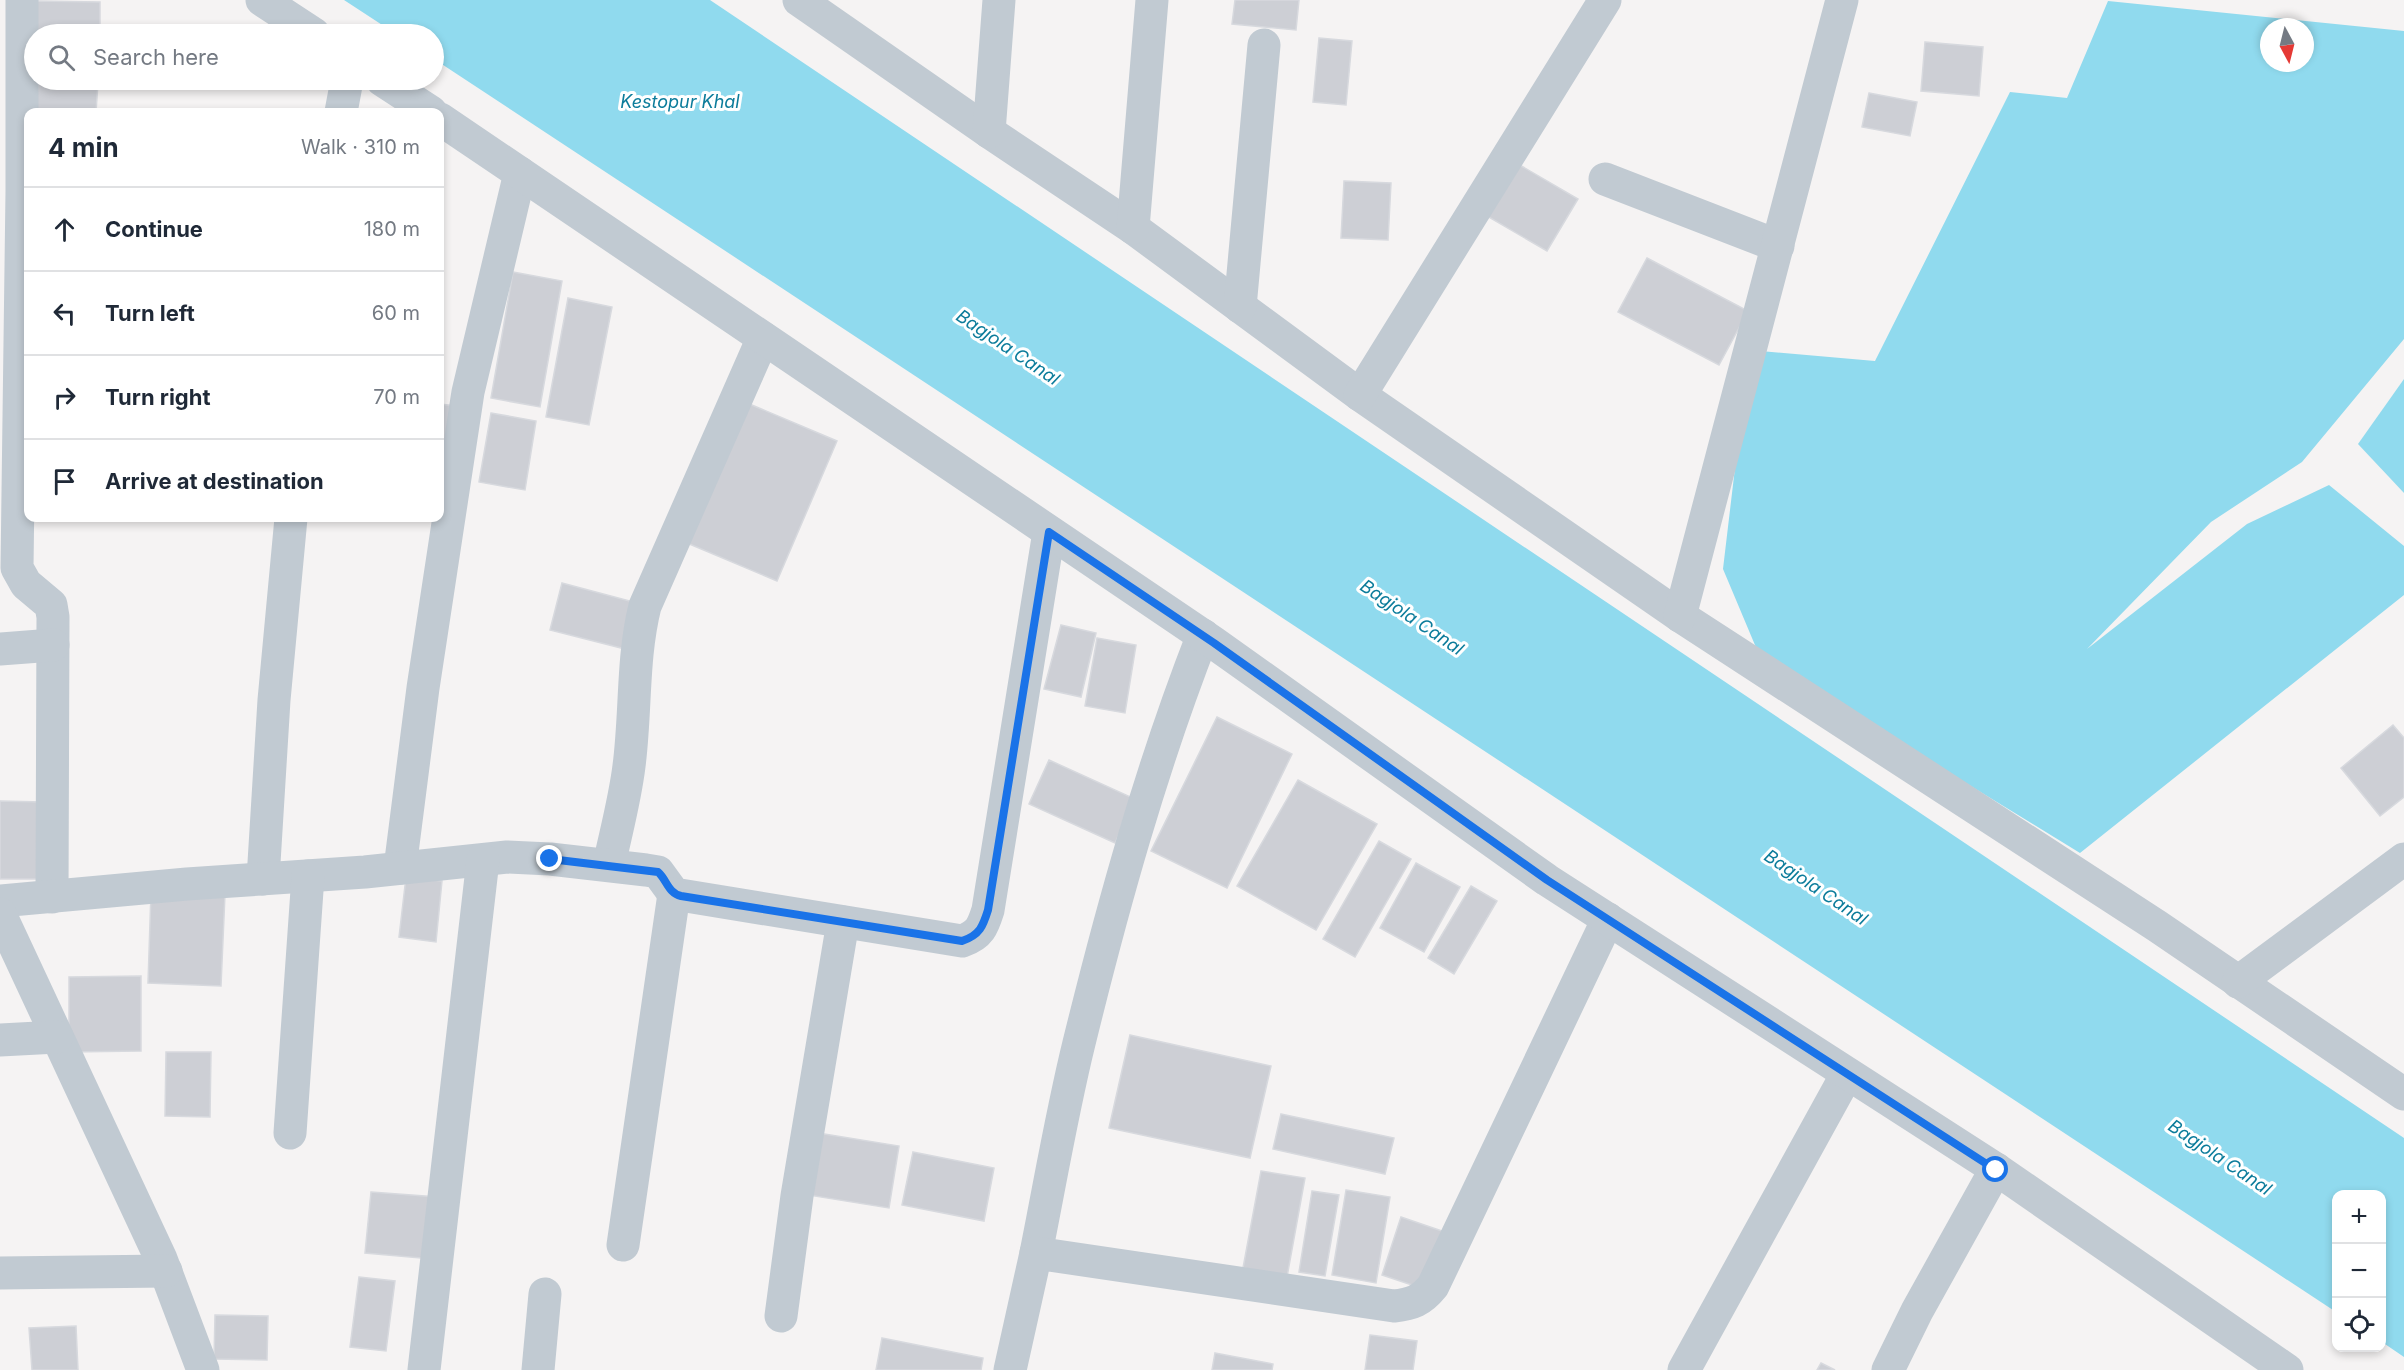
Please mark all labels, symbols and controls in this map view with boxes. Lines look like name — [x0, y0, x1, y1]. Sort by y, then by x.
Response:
north arrow — [2260, 18, 2314, 72]
search box — [24, 24, 444, 90]
icon: search — [45, 41, 78, 74]
text: Search here — [93, 44, 219, 70]
water label: Kestopur Khal — [620, 91, 740, 112]
text: 4 min — [48, 132, 119, 163]
text: Walk · 310 m — [301, 135, 420, 159]
icon: ahead — [48, 213, 81, 246]
text: Continue — [105, 216, 203, 242]
text: 180 m — [364, 217, 420, 241]
icon: left — [48, 297, 81, 330]
text: Turn left — [105, 300, 195, 326]
text: 60 m — [372, 301, 420, 325]
water label: Bagjola Canal — [952, 305, 1064, 390]
icon: right — [48, 381, 81, 414]
text: Turn right — [105, 384, 211, 410]
text: 70 m — [373, 385, 420, 409]
icon: arrive — [48, 465, 81, 498]
text: Arrive at destination — [105, 468, 324, 494]
water label: Bagjola Canal — [1356, 575, 1468, 660]
route end — [536, 845, 562, 871]
water label: Bagjola Canal — [1760, 845, 1872, 930]
water label: Bagjola Canal — [2164, 1115, 2276, 1200]
route start — [1982, 1156, 2008, 1182]
map controls — [2332, 1190, 2386, 1352]
button: + — [2332, 1190, 2386, 1244]
button: − — [2332, 1244, 2386, 1298]
button: locate — [2332, 1298, 2386, 1352]

